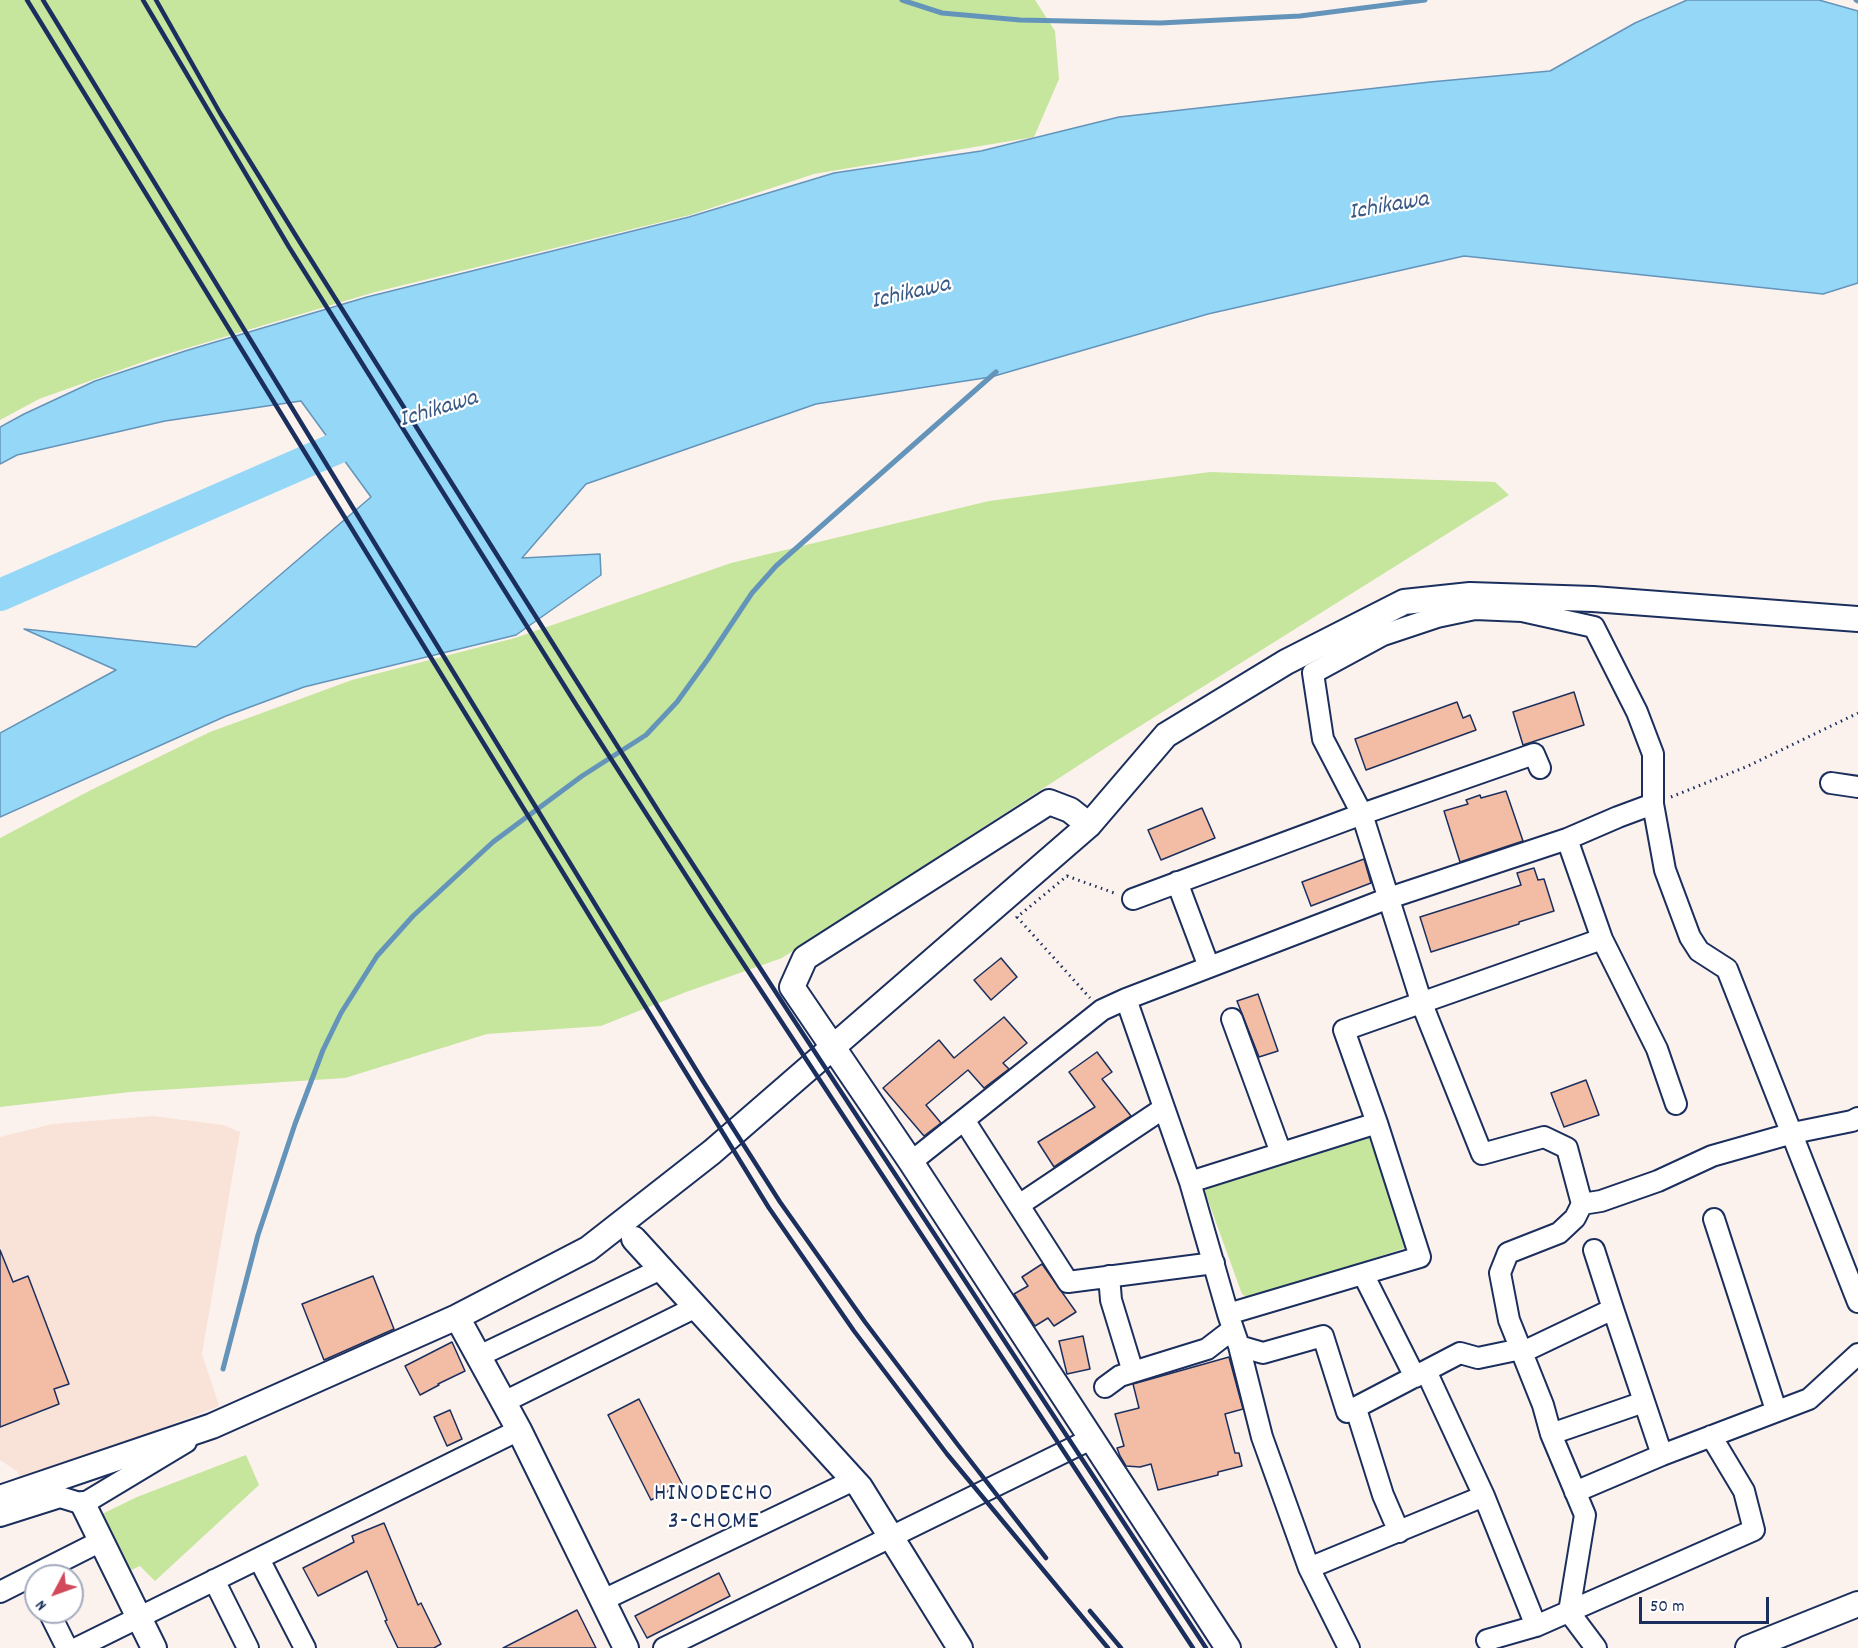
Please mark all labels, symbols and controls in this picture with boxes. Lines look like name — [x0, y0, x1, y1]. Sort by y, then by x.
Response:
water label: Ichikawa — [1347, 187, 1431, 229]
water label: Ichikawa — [869, 272, 953, 318]
water label: Ichikawa — [396, 385, 482, 437]
district label: HINODECHO 3-CHOME — [654, 1482, 774, 1538]
north arrow — [24, 1564, 84, 1624]
scale bar — [1642, 1585, 1772, 1623]
text: N — [30, 1594, 53, 1615]
text: 50 m — [1650, 1595, 1685, 1620]

